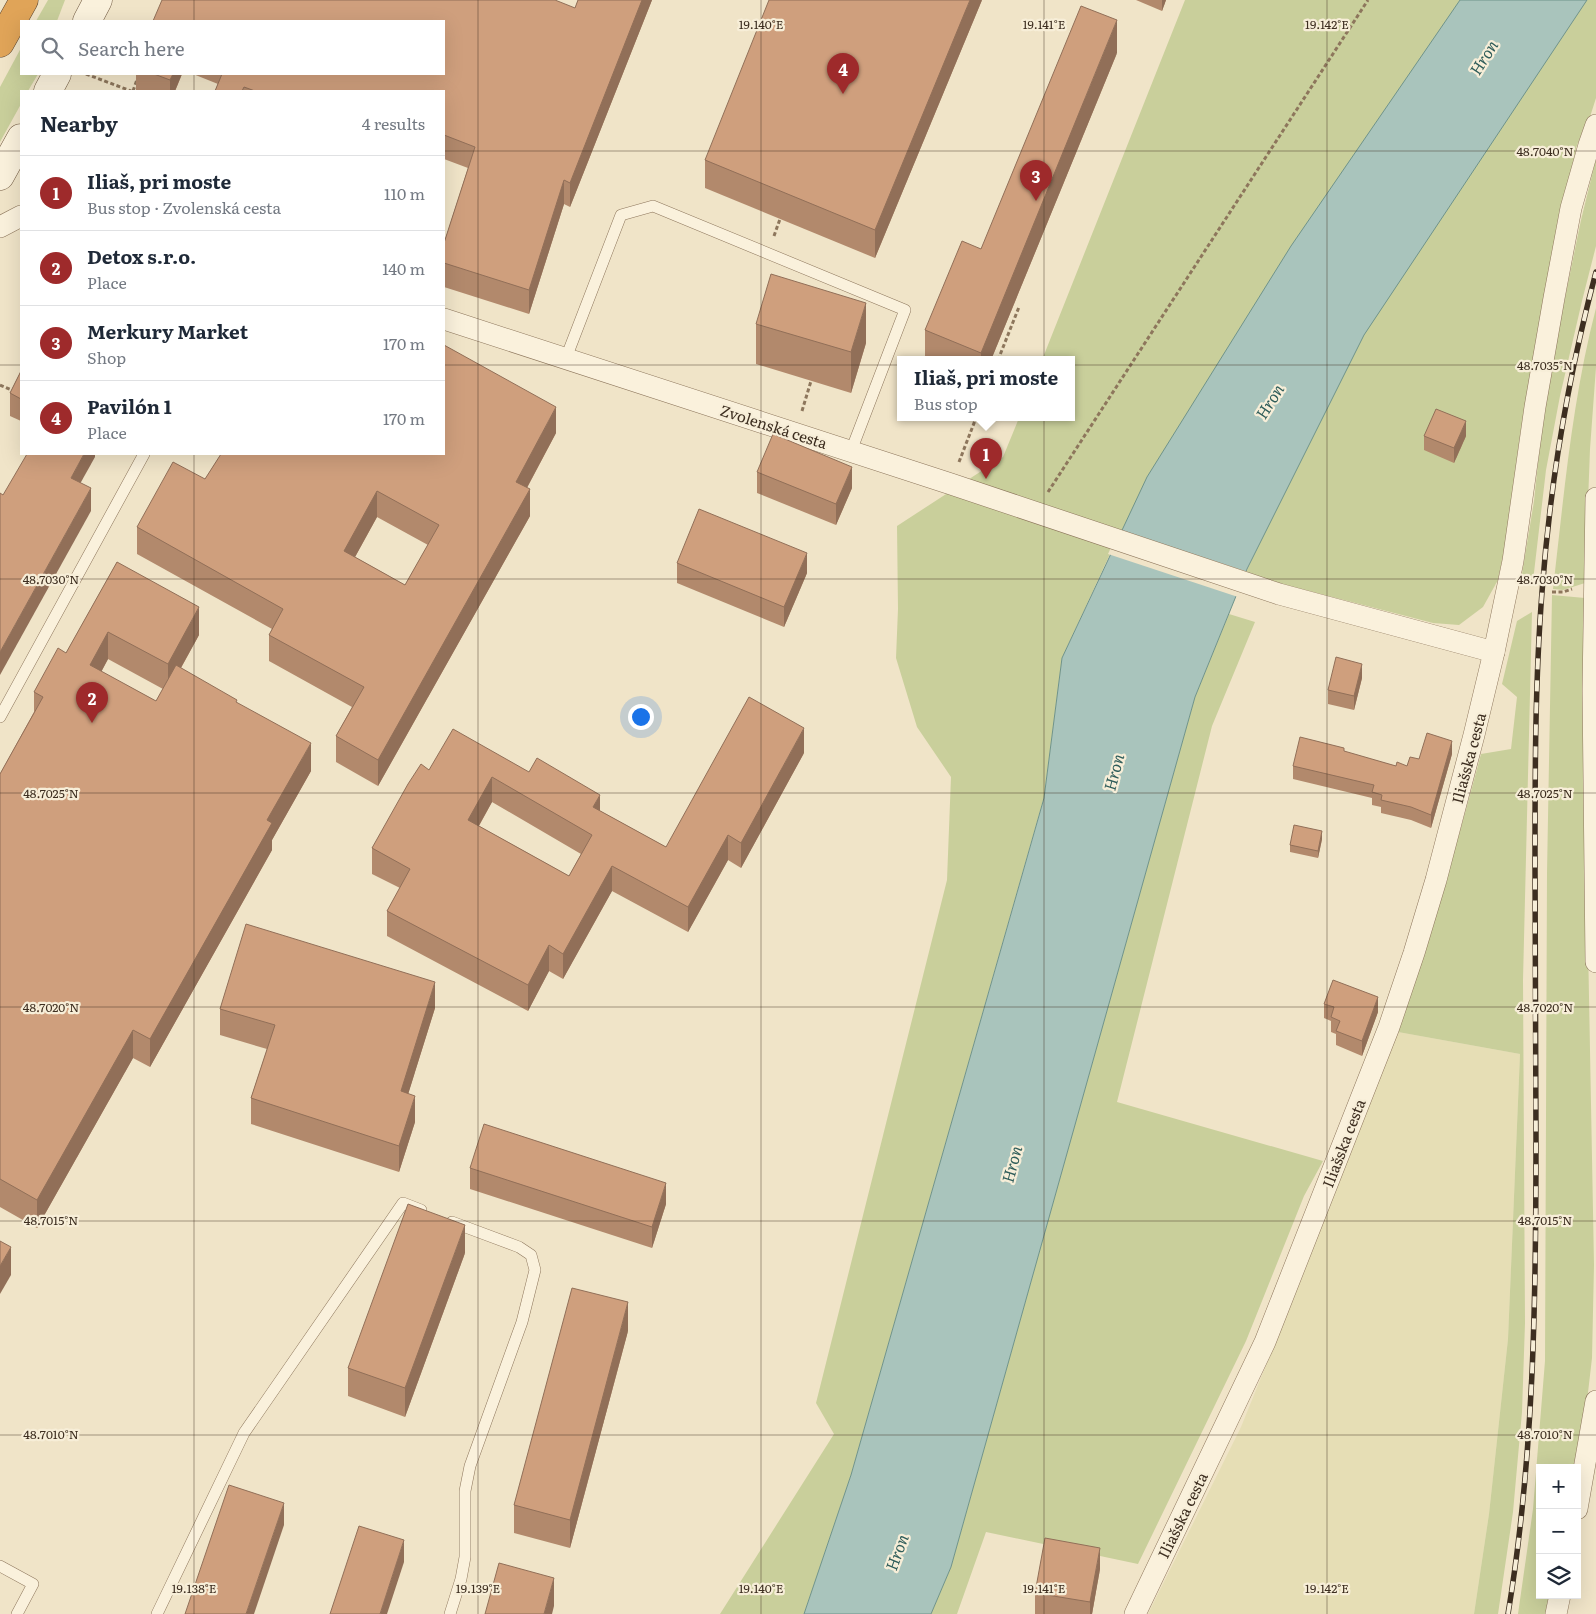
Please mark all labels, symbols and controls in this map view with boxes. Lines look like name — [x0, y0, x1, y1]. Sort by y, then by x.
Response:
text: 19.140°E — [739, 15, 784, 33]
text: 19.141°E — [1023, 15, 1066, 33]
text: 19.142°E — [1305, 15, 1349, 33]
search box — [20, 20, 445, 75]
icon: search — [38, 34, 66, 62]
text: Search here — [78, 34, 185, 62]
water label: Hron — [1463, 35, 1503, 79]
pin: 4 — [827, 53, 859, 94]
text: Nearby — [40, 107, 118, 138]
text: 4 results — [362, 111, 425, 135]
text: 48.7040°N — [1516, 142, 1574, 160]
pin: 3 — [1020, 160, 1052, 201]
text: Iliaš, pri moste — [87, 167, 231, 195]
text: 1 — [53, 181, 59, 205]
text: 110 m — [384, 181, 425, 205]
text: Bus stop · Zvolenská cesta — [87, 195, 281, 219]
text: Detox s.r.o. — [87, 242, 196, 270]
text: 2 — [52, 256, 60, 280]
text: 140 m — [382, 256, 425, 280]
text: Place — [87, 270, 127, 294]
text: Merkury Market — [87, 317, 248, 345]
text: 3 — [52, 331, 60, 355]
text: 170 m — [383, 331, 425, 355]
text: Shop — [87, 345, 126, 369]
popup — [897, 356, 1075, 421]
text: 48.7035°N — [1517, 356, 1573, 374]
text: Iliaš, pri moste — [914, 363, 1058, 391]
water label: Hron — [1249, 379, 1289, 423]
text: Bus stop — [914, 391, 978, 415]
text: Pavilón 1 — [87, 392, 172, 420]
street label: Zvolenská cesta — [718, 398, 831, 454]
text: 4 — [51, 406, 61, 430]
text: 170 m — [383, 406, 425, 430]
text: Place — [87, 420, 127, 444]
pin: 1 — [970, 438, 1002, 479]
text: 48.7030°N — [23, 570, 79, 588]
text: 48.7030°N — [1517, 570, 1573, 588]
pin: 2 — [76, 682, 108, 723]
your location — [628, 704, 654, 730]
street label: Iliašska cesta — [1445, 709, 1491, 806]
water label: Hron — [1097, 751, 1130, 793]
text: 48.7025°N — [23, 784, 79, 802]
text: 48.7025°N — [1517, 784, 1573, 802]
text: 48.7020°N — [23, 998, 79, 1016]
text: 48.7020°N — [1517, 998, 1573, 1016]
street label: Iliašska cesta — [1316, 1094, 1371, 1191]
water label: Hron — [995, 1143, 1028, 1185]
text: 48.7015°N — [24, 1211, 78, 1229]
text: 48.7015°N — [1518, 1211, 1572, 1229]
text: 48.7010°N — [23, 1425, 79, 1443]
text: 48.7010°N — [1517, 1425, 1573, 1443]
map controls — [1536, 1464, 1581, 1599]
button: + — [1536, 1464, 1581, 1509]
street label: Iliašska cesta — [1151, 1467, 1213, 1562]
button: − — [1536, 1509, 1581, 1554]
water label: Hron — [878, 1530, 914, 1574]
button: layers — [1536, 1554, 1581, 1599]
text: 19.138°E — [172, 1579, 217, 1597]
text: 19.139°E — [456, 1579, 501, 1597]
text: 19.140°E — [739, 1579, 784, 1597]
text: 19.141°E — [1023, 1579, 1066, 1597]
text: 19.142°E — [1305, 1579, 1349, 1597]

